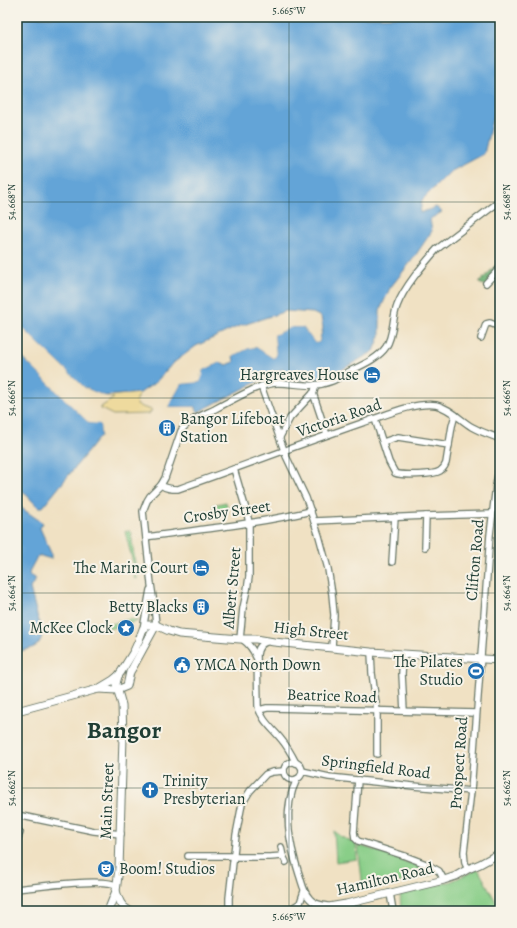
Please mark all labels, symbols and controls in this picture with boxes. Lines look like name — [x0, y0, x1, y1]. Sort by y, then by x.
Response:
text: 5.665°W — [272, 4, 306, 17]
text: 54.668°N — [5, 184, 18, 220]
text: 54.668°N — [500, 184, 513, 220]
place label: Hargreaves House — [240, 364, 359, 386]
hotel icon: Hargreaves House — [362, 365, 382, 385]
text: 54.666°N — [5, 380, 18, 416]
text: 54.666°N — [500, 380, 513, 416]
street label: Victoria Road — [293, 393, 385, 443]
place label: Bangor Lifeboat Station — [180, 408, 285, 448]
building icon: Bangor Lifeboat Station — [157, 418, 177, 438]
street label: Crosby Street — [182, 495, 272, 529]
street label: Clifton Road — [460, 518, 490, 602]
street label: Albert Street — [217, 546, 247, 631]
place label: The Marine Court — [74, 557, 188, 579]
hotel icon: The Marine Court — [191, 558, 211, 578]
text: 54.664°N — [5, 575, 18, 611]
text: 54.664°N — [500, 575, 513, 611]
place label: Betty Blacks — [108, 596, 188, 618]
building icon: Betty Blacks — [191, 597, 211, 617]
street label: High Street — [272, 616, 350, 646]
place label: McKee Clock — [30, 617, 113, 639]
place icon: McKee Clock — [116, 618, 136, 638]
place label: The Pilates Studio — [393, 651, 463, 691]
place label: YMCA North Down — [194, 654, 321, 676]
public building icon: YMCA North Down — [172, 655, 192, 675]
sports icon: The Pilates Studio — [466, 661, 486, 681]
street label: Beatrice Road — [287, 683, 378, 709]
district label: Bangor — [87, 714, 161, 746]
street label: Prospect Road — [445, 715, 473, 810]
street label: Springfield Road — [320, 749, 432, 785]
street label: Main Street — [95, 762, 119, 840]
text: 54.662°N — [5, 770, 18, 806]
place label: Trinity Presbyterian — [163, 770, 246, 810]
text: 54.662°N — [500, 770, 513, 806]
church icon: Trinity Presbyterian — [140, 780, 160, 800]
street label: Hamilton Road — [334, 857, 436, 901]
place label: Boom! Studios — [119, 858, 215, 880]
theatre icon: Boom! Studios — [96, 859, 116, 879]
text: 5.665°W — [272, 910, 306, 923]

